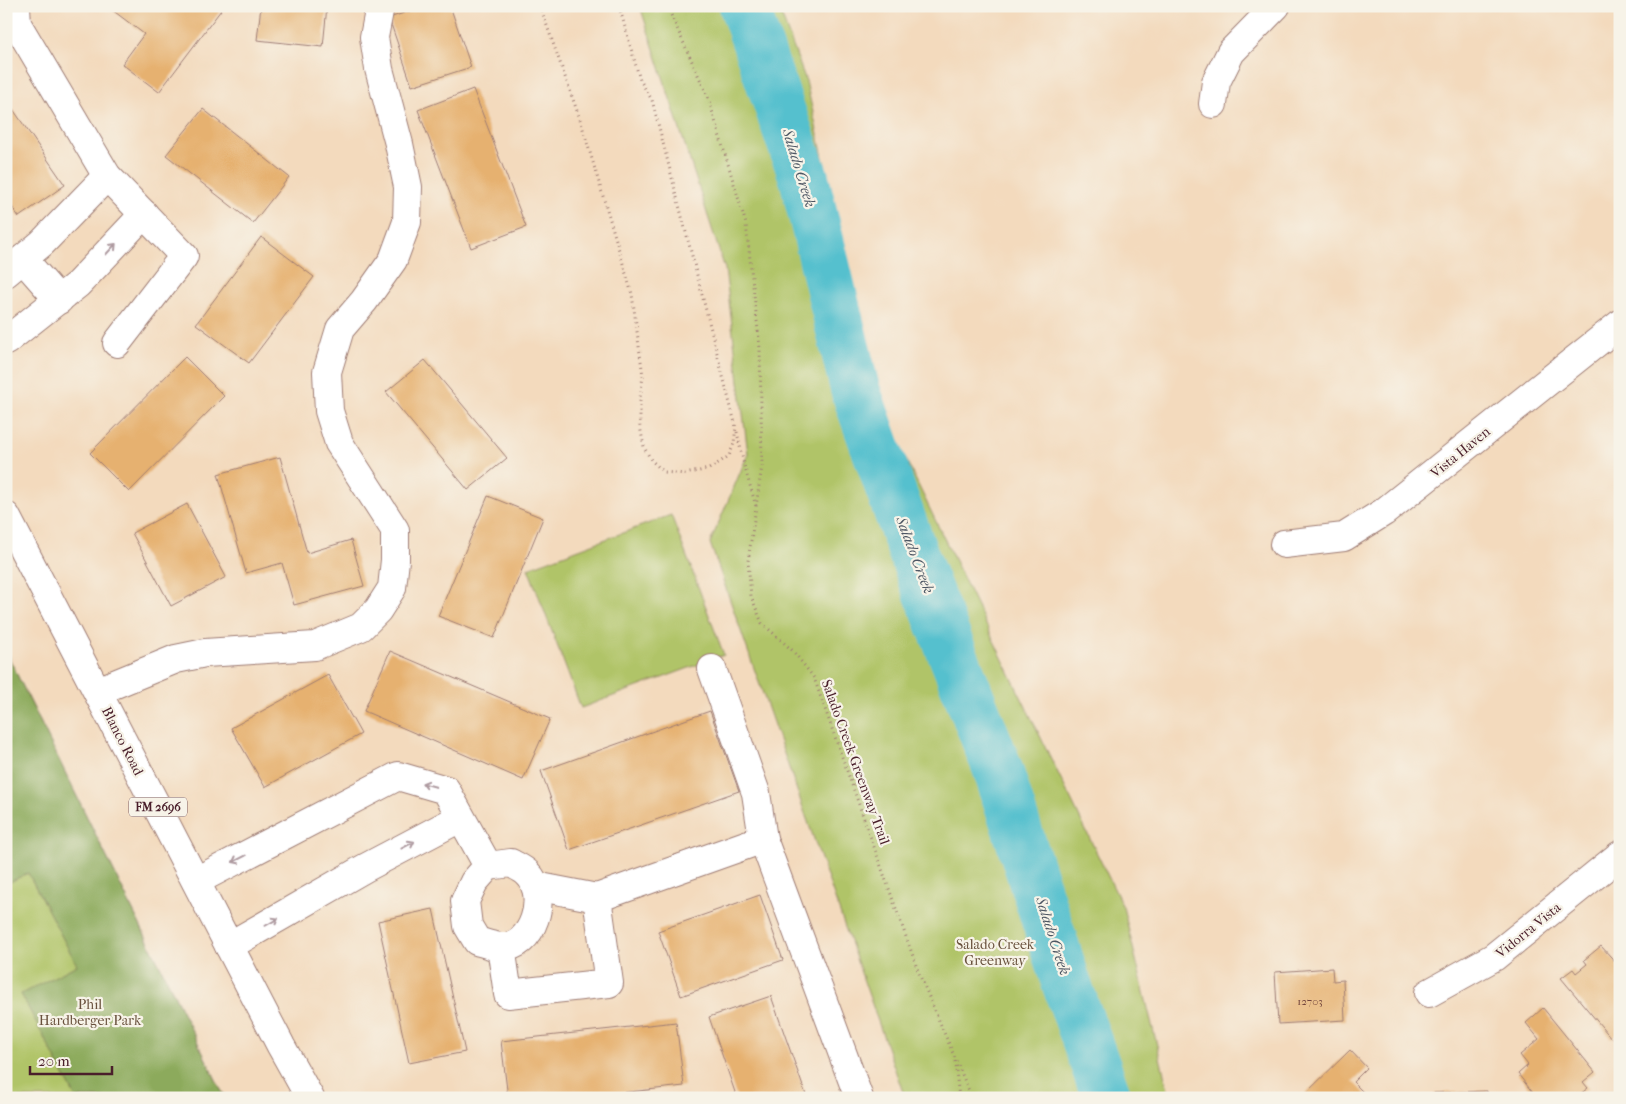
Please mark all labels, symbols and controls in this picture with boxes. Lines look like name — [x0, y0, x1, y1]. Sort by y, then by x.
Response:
water label: Salado Creek — [778, 126, 819, 209]
one-way arrow — [105, 243, 117, 256]
street label: Vista Haven — [1426, 423, 1494, 482]
water label: Salado Creek — [892, 513, 938, 596]
street label: Salado Creek Greenway Trail — [818, 677, 893, 847]
street label: Blanco Road — [98, 704, 147, 779]
one-way arrow — [422, 780, 438, 789]
road number: FM 2696 — [129, 798, 187, 816]
one-way arrow — [401, 840, 416, 850]
one-way arrow — [231, 854, 246, 864]
water label: Salado Creek — [1032, 894, 1074, 977]
street label: Vidorra Vista — [1491, 899, 1565, 962]
one-way arrow — [264, 917, 279, 927]
park label: Salado Creek Greenway — [956, 936, 1035, 969]
house number: 12703 — [1297, 995, 1323, 1008]
park label: Phil Hardberger Park — [39, 996, 142, 1029]
scale bar — [30, 1044, 112, 1076]
text: 20 m — [38, 1052, 70, 1070]

